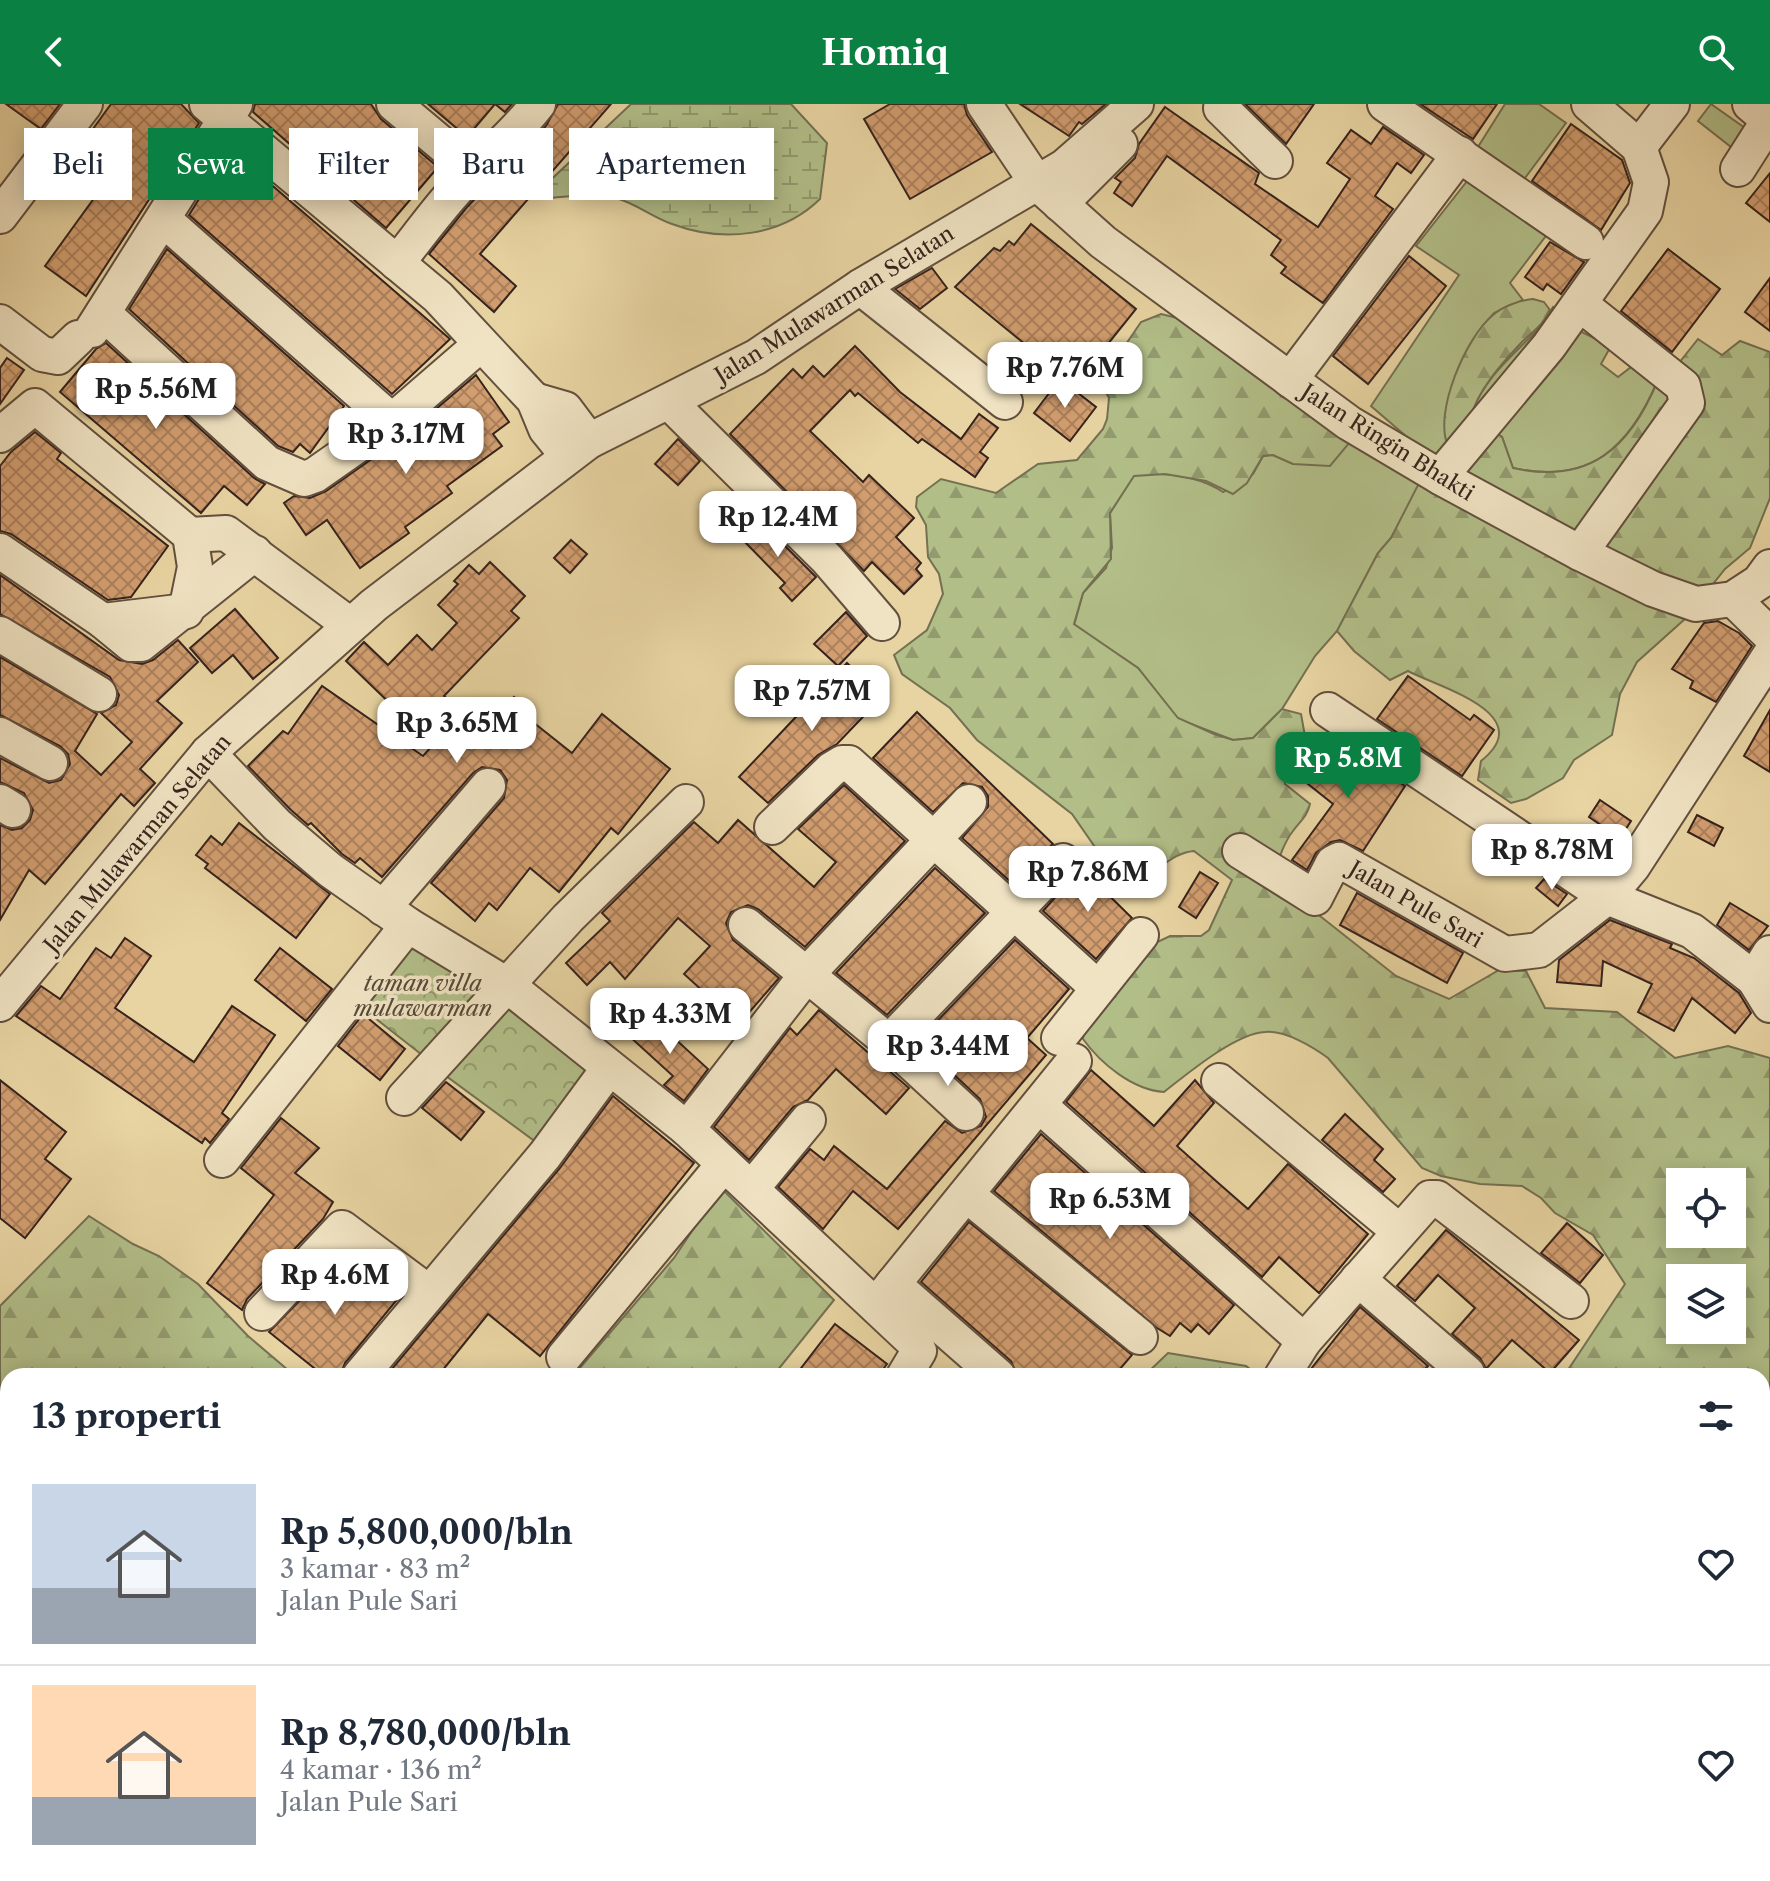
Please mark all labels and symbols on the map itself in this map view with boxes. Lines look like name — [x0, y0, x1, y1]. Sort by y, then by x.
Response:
street label: Jalan Mulawarman Selatan — [707, 220, 959, 391]
pin: Rp 7.76M — [982, 342, 1148, 410]
pin: Rp 5.56M — [73, 363, 239, 431]
street label: Jalan Ringin Bhakti — [1294, 377, 1480, 507]
pin: Rp 3.17M — [323, 408, 489, 476]
pin: Rp 12.4M — [695, 491, 861, 559]
pin: Rp 7.57M — [729, 665, 895, 733]
pin: Rp 3.65M — [374, 697, 540, 765]
street label: Jalan Mulawarman Selatan — [36, 728, 237, 960]
pin: Rp 5.8M — [1274, 732, 1422, 800]
pin: Rp 8.78M — [1469, 824, 1635, 892]
pin: Rp 7.86M — [1005, 846, 1171, 914]
street label: Jalan Pule Sari — [1341, 854, 1488, 954]
park label: taman villa mulawarman — [353, 970, 492, 1022]
pin: Rp 4.33M — [587, 988, 753, 1056]
pin: Rp 3.44M — [865, 1020, 1031, 1088]
pin: Rp 6.53M — [1027, 1173, 1193, 1241]
pin: Rp 4.6M — [261, 1249, 409, 1317]

